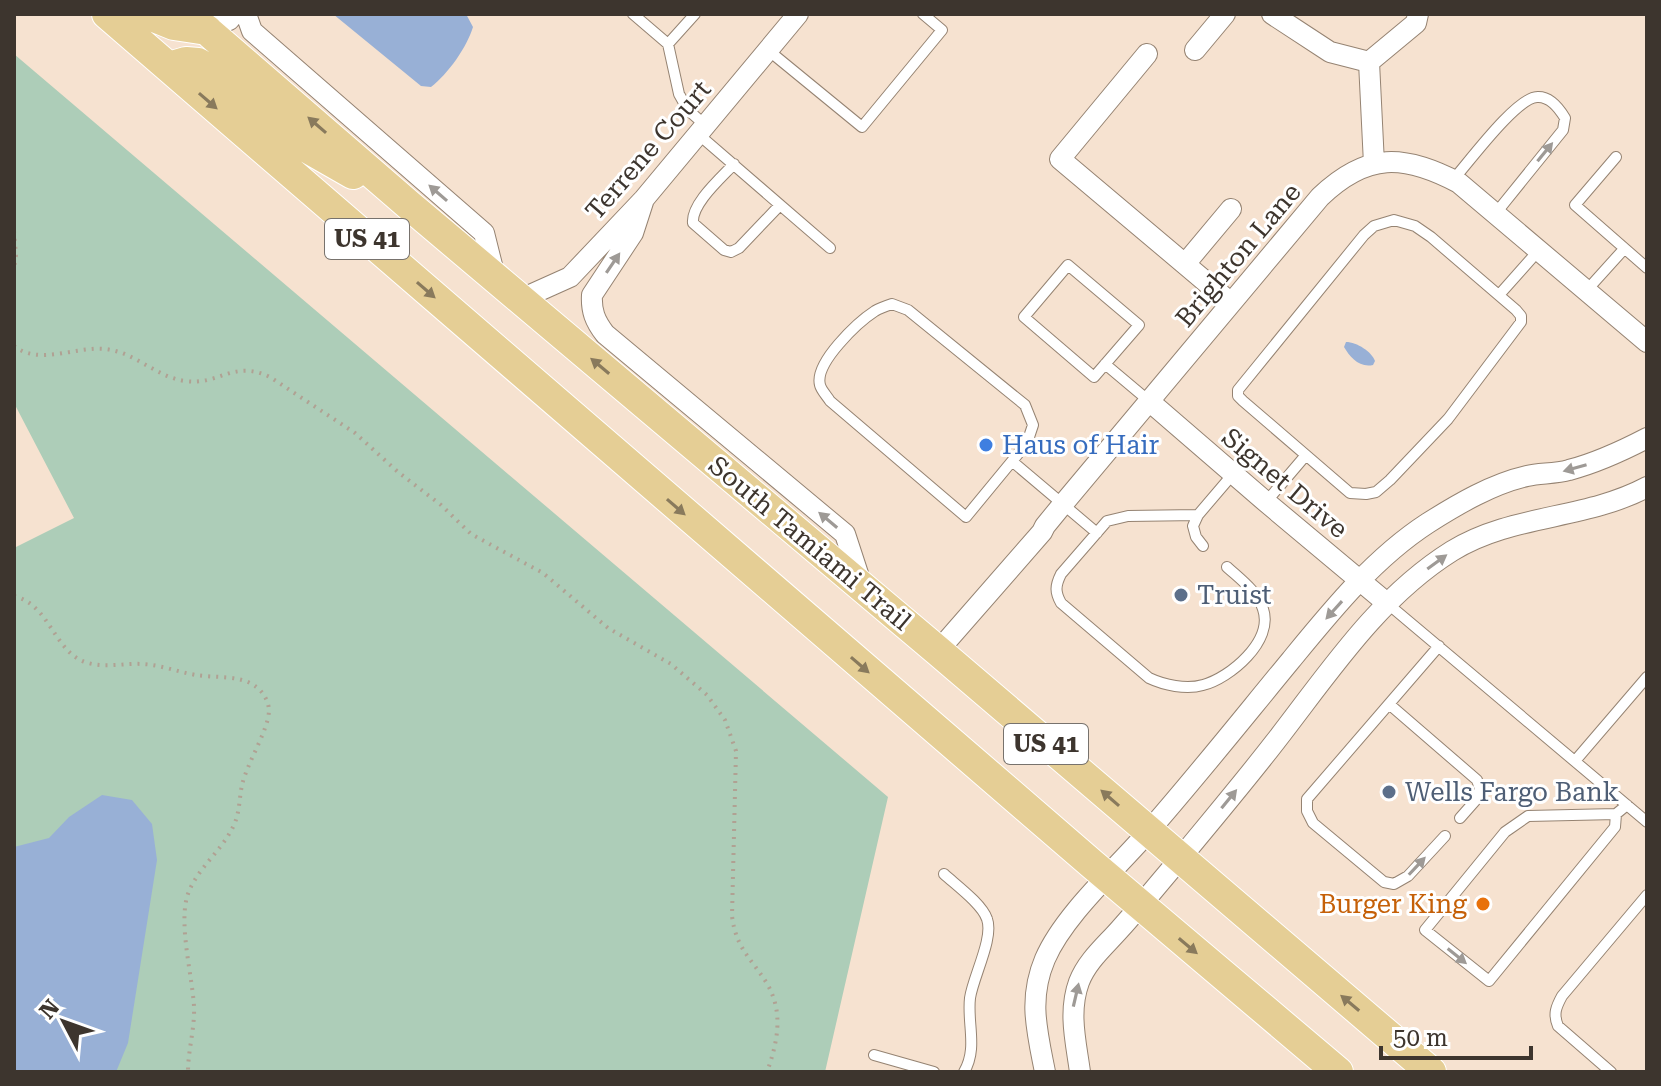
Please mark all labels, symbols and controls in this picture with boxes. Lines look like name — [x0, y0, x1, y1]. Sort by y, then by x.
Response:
street label: Terrene Court — [579, 74, 717, 226]
one-way arrow — [199, 92, 218, 110]
one-way arrow — [307, 117, 327, 134]
one-way arrow — [1536, 142, 1553, 162]
street label: Brighton Lane — [1169, 177, 1307, 333]
one-way arrow — [428, 185, 448, 202]
road number: US 41 — [325, 219, 409, 259]
one-way arrow — [605, 252, 620, 273]
one-way arrow — [415, 281, 435, 298]
one-way arrow — [591, 358, 611, 375]
street label: Signet Drive — [1216, 422, 1354, 544]
place label: Haus of Hair — [1002, 430, 1160, 460]
marker: Haus of Hair — [977, 436, 995, 454]
street label: South Tamiami Trail — [703, 450, 917, 636]
one-way arrow — [1563, 462, 1588, 474]
one-way arrow — [666, 498, 686, 515]
one-way arrow — [818, 512, 838, 529]
one-way arrow — [1426, 555, 1447, 570]
place label: Truist — [1197, 580, 1272, 610]
marker: Truist — [1172, 586, 1190, 604]
one-way arrow — [1325, 601, 1343, 620]
one-way arrow — [850, 656, 870, 673]
road number: US 41 — [1004, 724, 1088, 764]
place label: Wells Fargo Bank — [1405, 777, 1619, 807]
marker: Wells Fargo Bank — [1380, 783, 1398, 801]
one-way arrow — [1220, 789, 1237, 809]
one-way arrow — [1100, 790, 1120, 807]
one-way arrow — [1408, 857, 1426, 876]
place label: Burger King — [1319, 889, 1467, 919]
marker: Burger King — [1474, 895, 1492, 913]
one-way arrow — [1179, 936, 1198, 954]
one-way arrow — [1447, 947, 1467, 963]
north arrow — [24, 982, 104, 1062]
one-way arrow — [1071, 982, 1083, 1007]
text: N — [34, 995, 64, 1024]
one-way arrow — [1340, 995, 1360, 1012]
scale bar — [1381, 1010, 1531, 1060]
text: 50 m — [1393, 1024, 1448, 1052]

